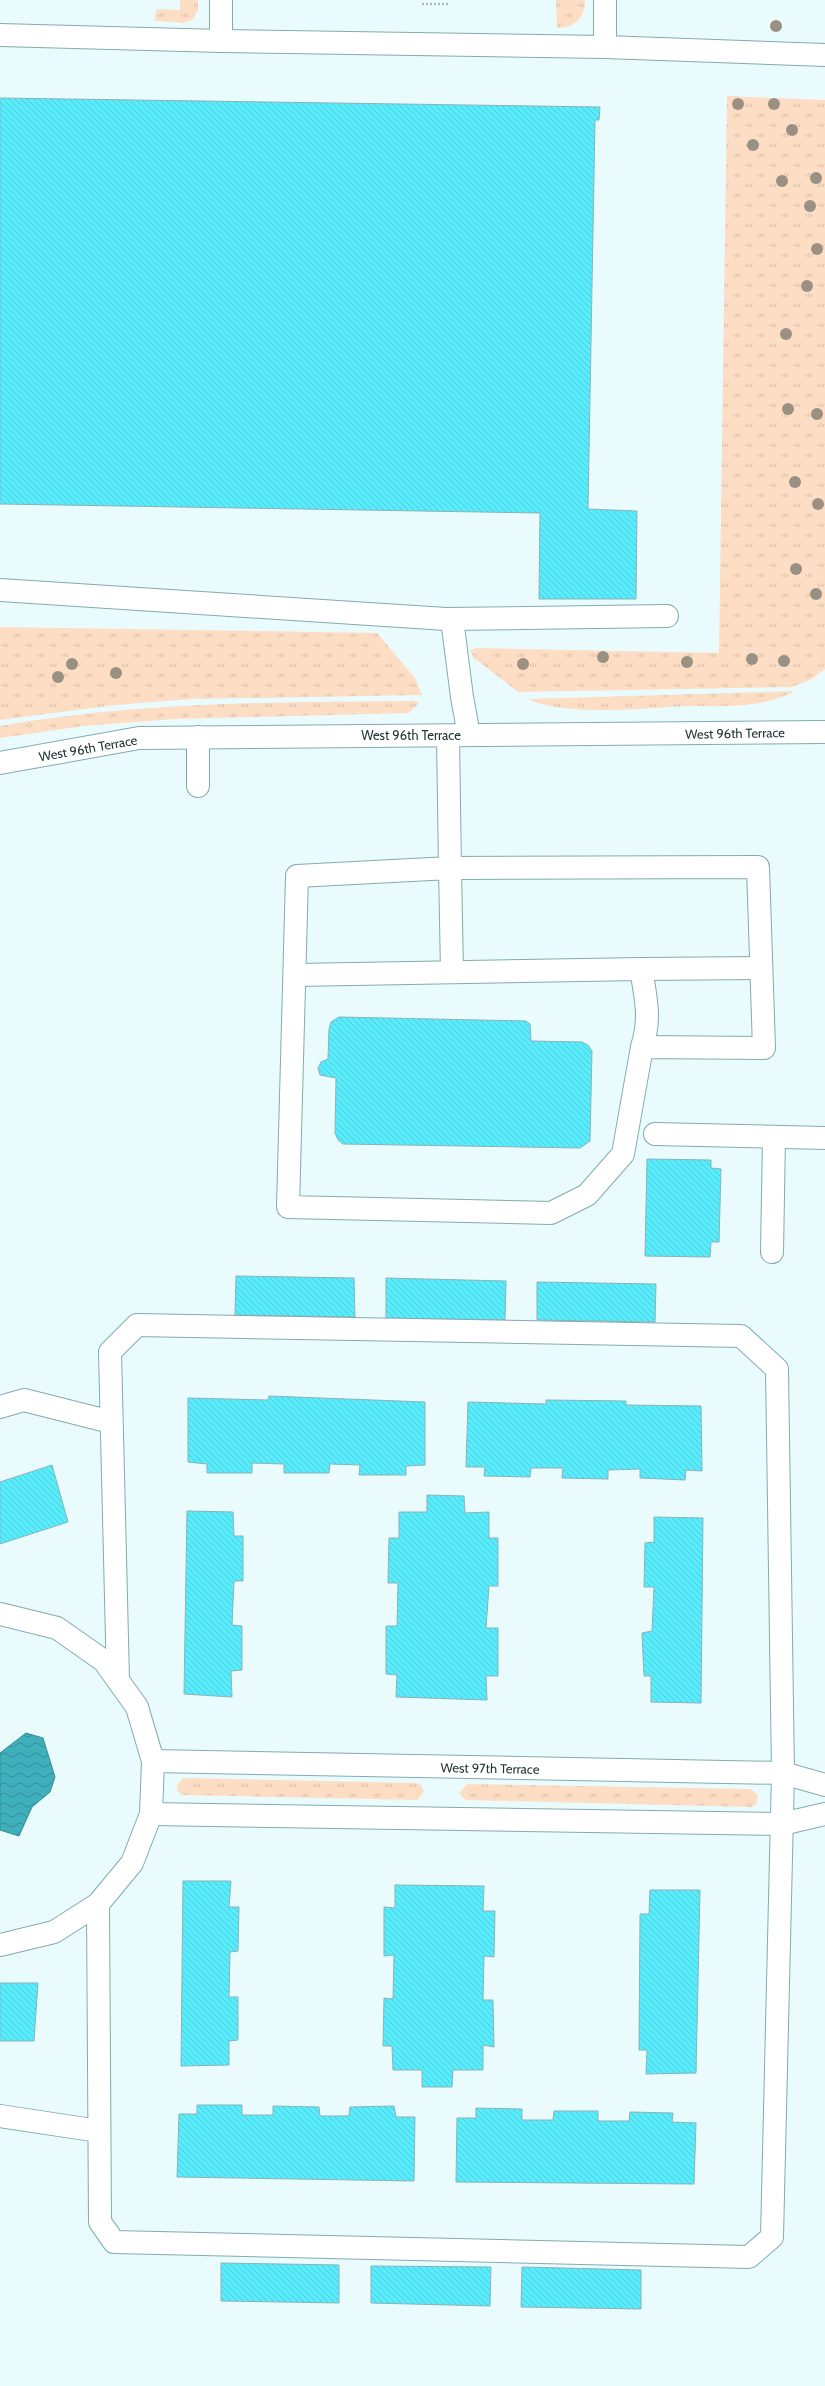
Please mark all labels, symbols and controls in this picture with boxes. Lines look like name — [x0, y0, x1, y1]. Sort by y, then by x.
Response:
street label: West 96th Terrace — [685, 724, 785, 742]
street label: West 96th Terrace — [361, 727, 461, 743]
street label: West 96th Terrace — [38, 731, 139, 765]
street label: West 97th Terrace — [440, 1759, 540, 1777]

